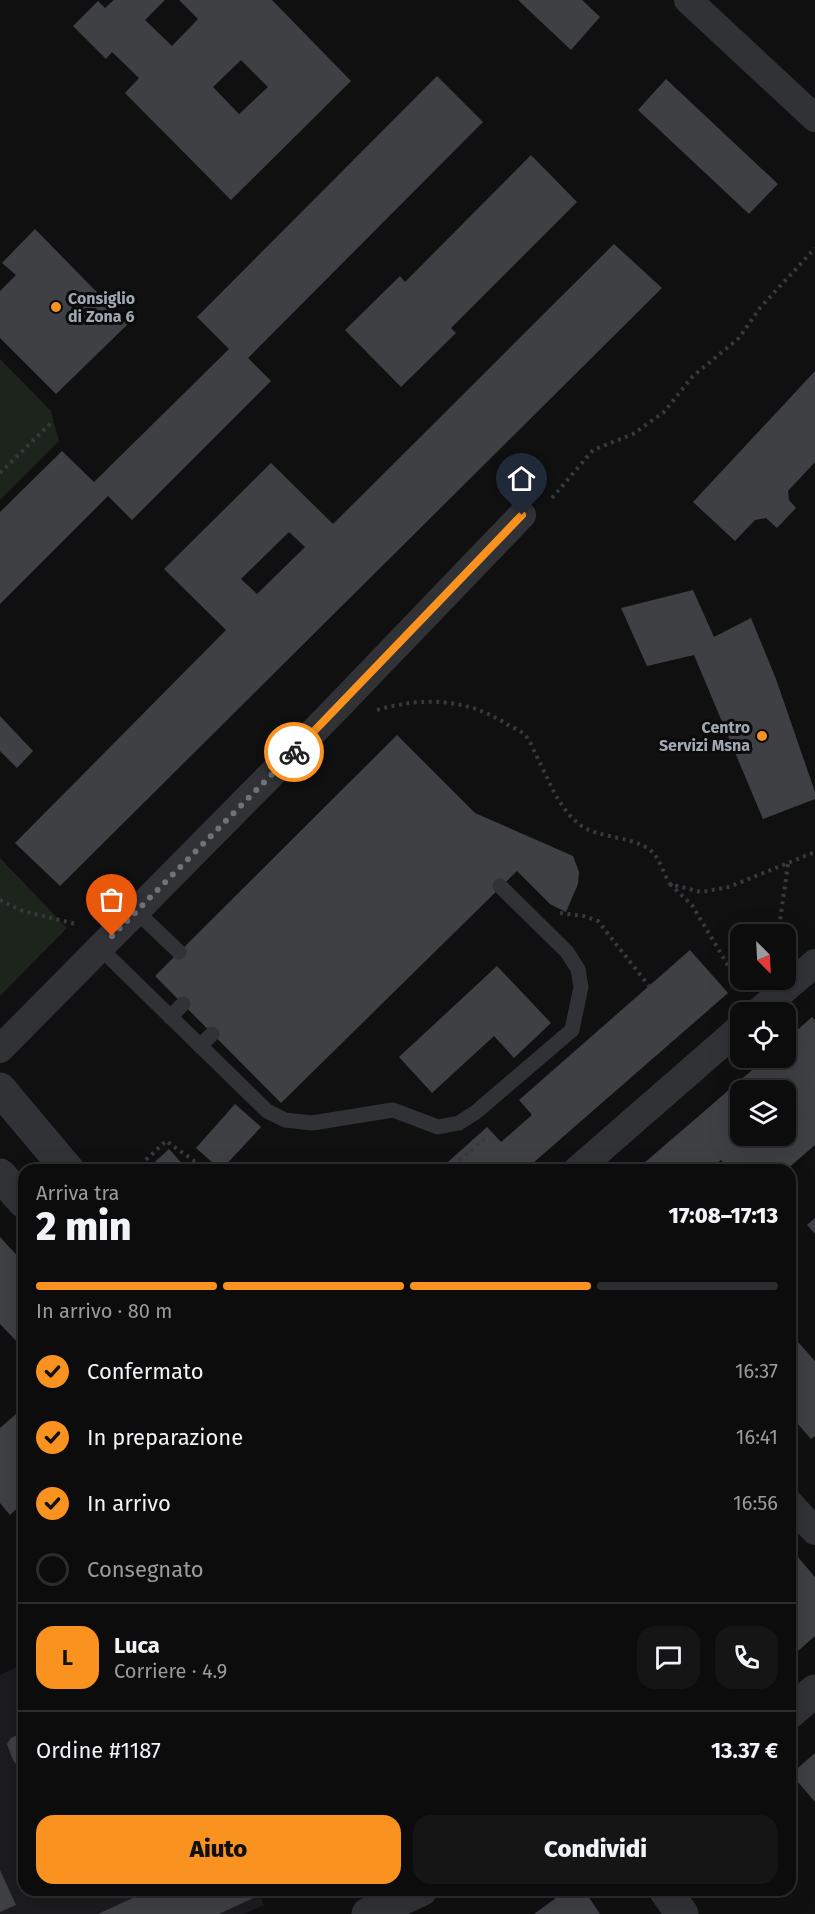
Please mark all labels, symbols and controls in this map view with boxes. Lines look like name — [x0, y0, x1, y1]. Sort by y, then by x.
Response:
place label: Consiglio di Zona 6 — [68, 289, 135, 326]
marker: Consiglio di Zona 6 — [49, 300, 63, 314]
pin — [496, 453, 547, 515]
icon: home — [505, 462, 538, 495]
place label: Centro Servizi Msna — [659, 718, 750, 755]
courier — [264, 722, 324, 782]
marker: Centro Servizi Msna — [755, 729, 769, 743]
icon: bike — [278, 736, 311, 769]
pin — [86, 874, 137, 936]
icon: bag — [95, 883, 128, 916]
north arrow — [730, 924, 796, 990]
map controls — [730, 924, 796, 1146]
button: locate — [730, 1002, 796, 1068]
button: layers — [730, 1080, 796, 1146]
text: Arriva tra — [36, 1181, 119, 1205]
text: 17:08–17:13 — [669, 1202, 778, 1229]
text: 2 min — [36, 1204, 132, 1250]
text: In arrivo · 80 m — [36, 1299, 172, 1323]
icon: check — [36, 1355, 69, 1388]
text: Confermato — [87, 1358, 204, 1385]
text: 16:37 — [735, 1359, 778, 1383]
icon: check — [36, 1421, 69, 1454]
text: In preparazione — [87, 1424, 243, 1451]
text: 16:41 — [736, 1425, 778, 1449]
icon: check — [36, 1487, 69, 1520]
text: In arrivo — [87, 1490, 171, 1517]
text: 16:56 — [733, 1491, 778, 1515]
text: Consegnato — [87, 1556, 204, 1583]
button: chat — [637, 1626, 700, 1689]
button: phone — [715, 1626, 778, 1689]
text: Luca — [114, 1632, 160, 1659]
text: L — [62, 1644, 73, 1671]
text: Corriere · 4.9 — [114, 1659, 227, 1683]
text: Ordine #1187 — [36, 1737, 161, 1764]
text: 13.37 € — [711, 1737, 778, 1764]
button: Aiuto — [36, 1815, 401, 1884]
button: Condividi — [413, 1815, 778, 1884]

